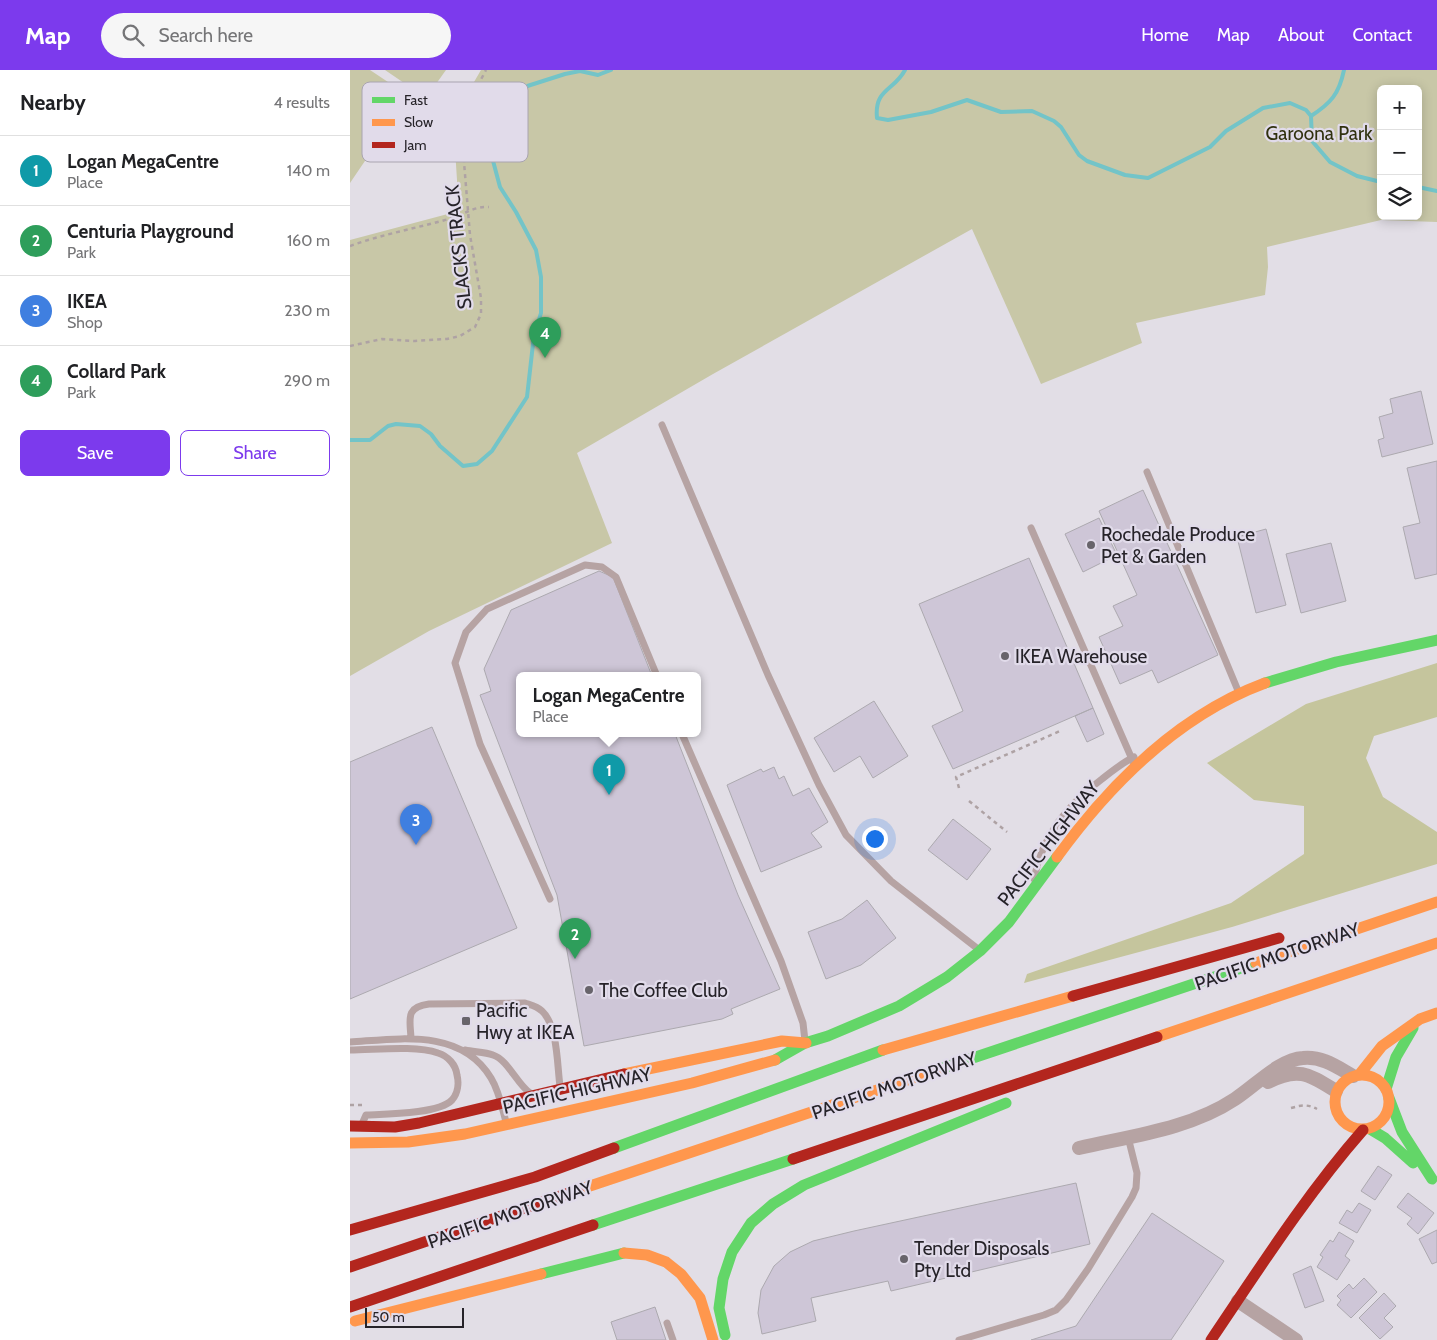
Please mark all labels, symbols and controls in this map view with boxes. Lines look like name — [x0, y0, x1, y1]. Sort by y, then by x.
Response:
search box — [101, 13, 451, 58]
text: Map — [25, 21, 71, 50]
icon: search — [119, 21, 147, 49]
text: Search here — [159, 24, 253, 47]
text: Home — [1141, 24, 1189, 46]
text: Map — [1217, 24, 1250, 46]
text: About — [1278, 24, 1324, 46]
text: Contact — [1352, 24, 1412, 46]
legend — [362, 82, 528, 162]
map controls — [1377, 85, 1422, 220]
button: + — [1377, 85, 1422, 130]
text: Nearby — [20, 90, 86, 115]
text: Fast — [404, 91, 428, 109]
text: 4 results — [273, 93, 330, 112]
text: Slow — [404, 113, 433, 131]
park label: Garoona Park — [1266, 122, 1373, 145]
button: − — [1377, 130, 1422, 175]
text: Jam — [403, 136, 426, 154]
text: Logan MegaCentre — [67, 150, 219, 173]
text: 1 — [33, 161, 39, 180]
text: 140 m — [287, 161, 330, 180]
text: Place — [67, 173, 103, 192]
button: layers — [1377, 175, 1422, 220]
street label: SLACKS TRACK — [440, 183, 476, 310]
text: Centuria Playground — [67, 220, 234, 243]
text: 2 — [32, 231, 40, 250]
text: 160 m — [287, 231, 330, 250]
text: Park — [67, 243, 96, 262]
text: IKEA — [67, 290, 107, 313]
text: 3 — [32, 301, 40, 320]
text: 230 m — [284, 301, 330, 320]
text: Shop — [67, 313, 103, 332]
pin: 4 — [529, 317, 561, 358]
text: Collard Park — [67, 360, 166, 383]
text: 4 — [31, 371, 41, 390]
text: 290 m — [284, 371, 330, 390]
text: Park — [67, 383, 96, 402]
button: Save — [20, 430, 170, 476]
button: Share — [180, 430, 330, 476]
place label: Rochedale Produce Pet & Garden — [1101, 523, 1255, 568]
marker: Rochedale Produce Pet & Garden — [1085, 539, 1097, 551]
place label: IKEA Warehouse — [1015, 645, 1147, 668]
marker: IKEA Warehouse — [999, 650, 1011, 662]
popup — [516, 672, 701, 737]
text: Logan MegaCentre — [533, 684, 684, 707]
text: Place — [533, 707, 568, 726]
pin: 1 — [593, 754, 625, 795]
street label: PACIFIC HIGHWAY — [993, 776, 1104, 910]
pin: 3 — [400, 804, 432, 845]
your location — [862, 826, 888, 852]
street label: PACIFIC MOTORWAY — [1192, 917, 1363, 995]
pin: 2 — [559, 918, 591, 959]
place label: The Coffee Club — [599, 979, 728, 1002]
marker: The Coffee Club — [583, 984, 595, 996]
place label: Pacific Hwy at IKEA — [476, 999, 575, 1044]
marker: Pacific Hwy at IKEA — [460, 1015, 472, 1027]
street label: PACIFIC MOTORWAY — [809, 1046, 980, 1124]
street label: PACIFIC HIGHWAY — [501, 1062, 654, 1119]
street label: PACIFIC MOTORWAY — [425, 1175, 596, 1253]
place label: Tender Disposals Pty Ltd — [914, 1237, 1050, 1282]
marker: Tender Disposals Pty Ltd — [898, 1253, 910, 1265]
scale bar — [365, 1305, 464, 1328]
text: 50 m — [372, 1308, 405, 1326]

